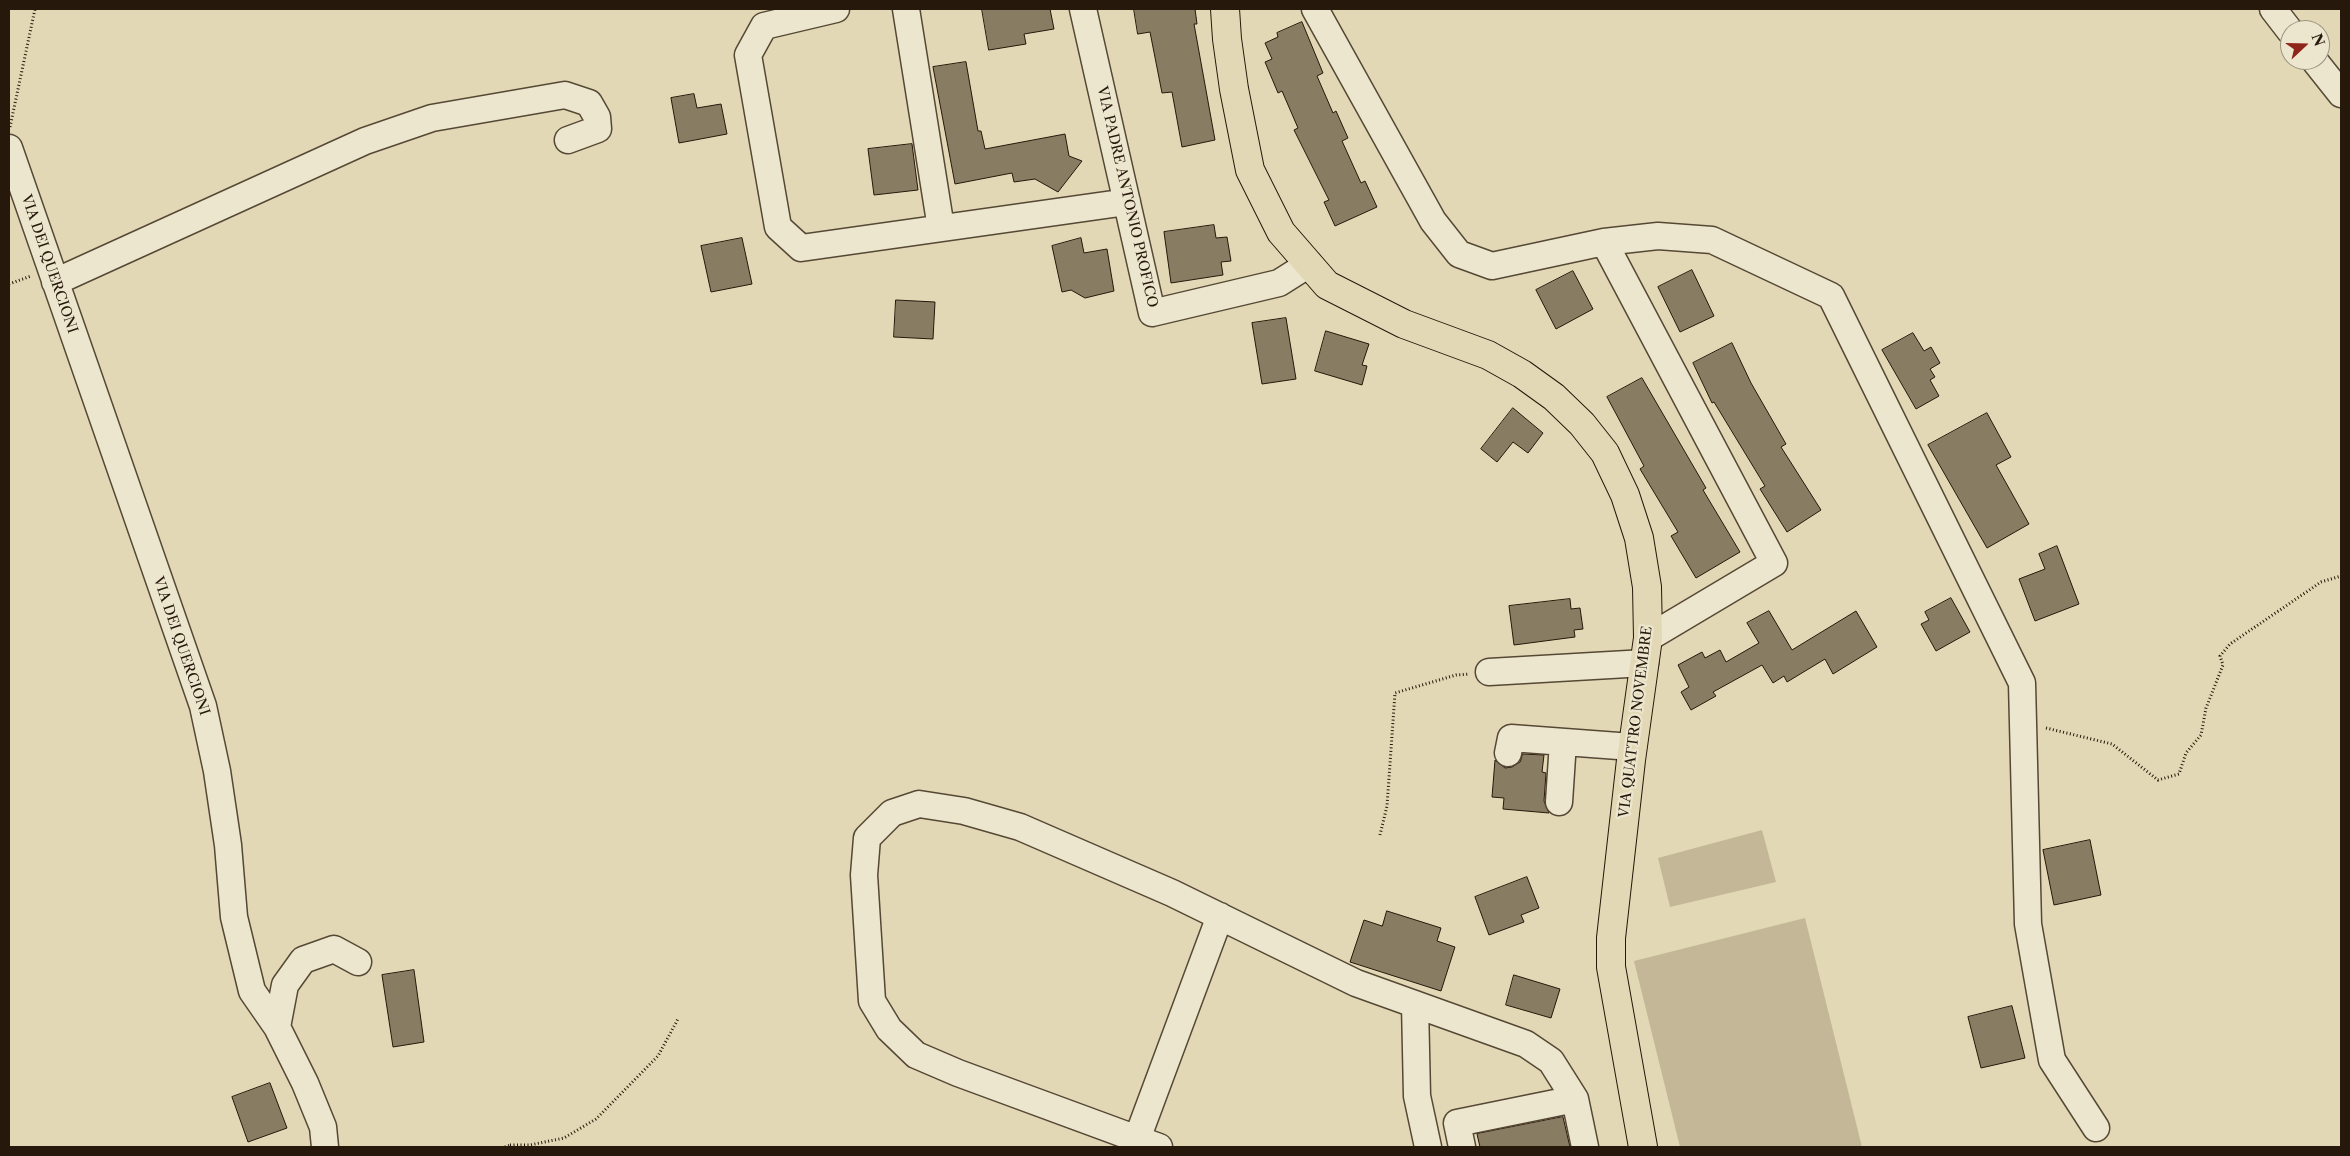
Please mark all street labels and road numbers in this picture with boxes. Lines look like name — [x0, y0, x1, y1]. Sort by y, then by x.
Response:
street label: VIA PADRE ANTONIO PROFICO — [1093, 85, 1161, 309]
street label: VIA DEI QUERCIONI — [17, 192, 81, 336]
street label: VIA DEI QUERCIONI — [149, 574, 213, 718]
street label: VIA QUATTRO NOVEMBRE — [1616, 625, 1656, 819]

